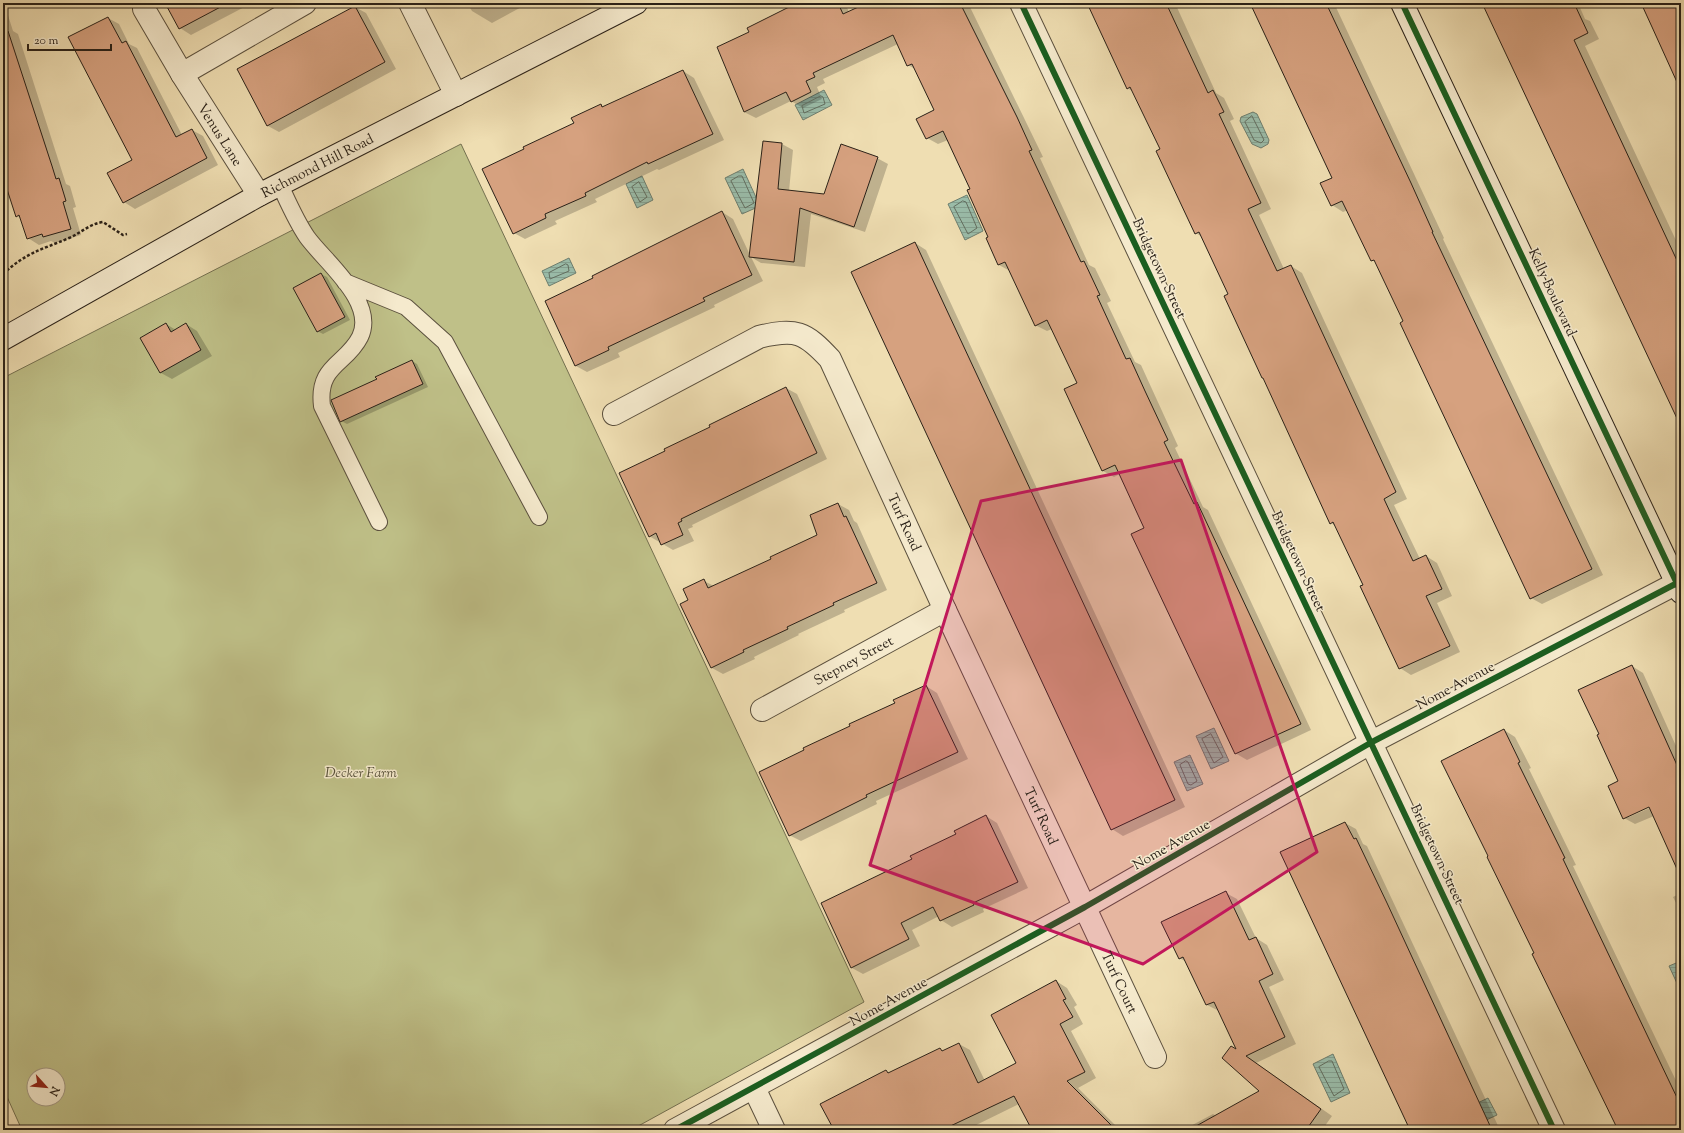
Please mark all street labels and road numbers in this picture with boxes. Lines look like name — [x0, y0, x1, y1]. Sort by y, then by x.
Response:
street label: Venus Lane — [191, 100, 246, 171]
street label: Richmond Hill Road — [258, 130, 378, 204]
street label: Bridgetown Street — [1126, 215, 1190, 323]
street label: Kelly Boulevard — [1522, 246, 1580, 340]
street label: Turf Road — [881, 491, 925, 555]
street label: Bridgetown Street — [1265, 508, 1329, 616]
street label: Stepney Street — [811, 632, 898, 692]
street label: Nome Avenue — [1413, 658, 1499, 716]
street label: Turf Road — [1018, 785, 1062, 849]
street label: Bridgetown Street — [1404, 801, 1468, 909]
street label: Nome Avenue — [1130, 815, 1214, 876]
street label: Turf Court — [1095, 949, 1141, 1018]
street label: Nome Avenue — [846, 973, 932, 1032]

